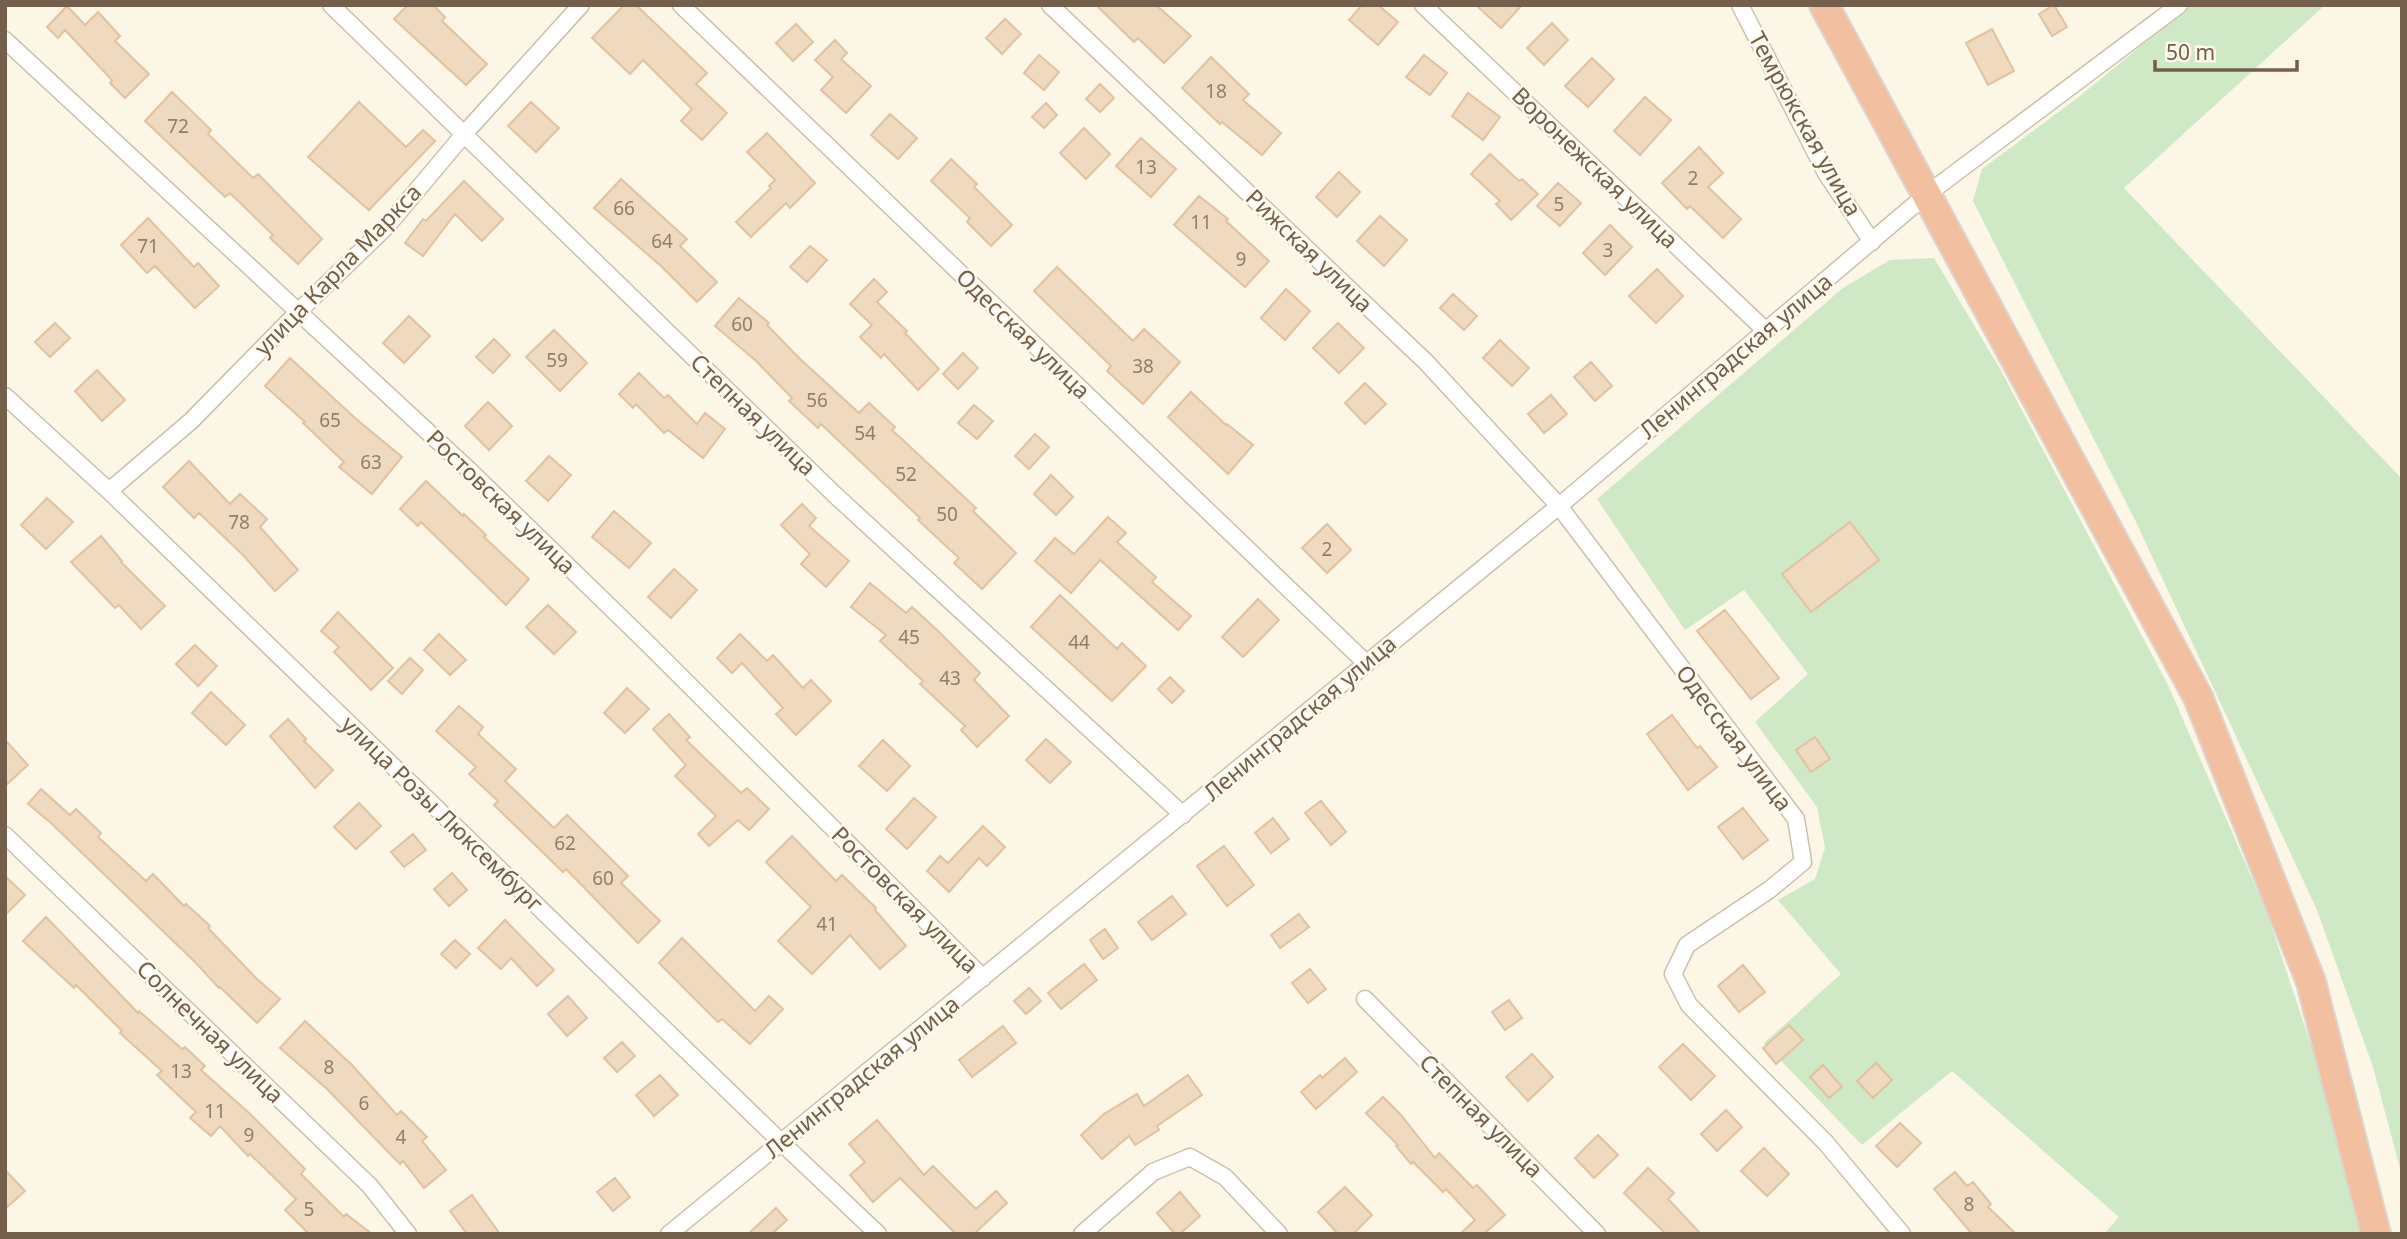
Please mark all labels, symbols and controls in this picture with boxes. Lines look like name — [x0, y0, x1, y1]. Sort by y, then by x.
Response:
street label: Темрюкская улица — [1742, 25, 1870, 222]
scale bar — [2155, 28, 2297, 72]
text: 50 m — [2166, 38, 2215, 66]
house number: 18 — [1205, 78, 1227, 104]
street label: Воронежская улица — [1505, 79, 1686, 255]
house number: 72 — [167, 113, 189, 139]
house number: 13 — [1135, 154, 1157, 180]
house number: 2 — [1688, 165, 1698, 191]
street label: улица Карла Маркса — [247, 176, 428, 362]
street label: Рижская улица — [1239, 181, 1380, 319]
house number: 5 — [1554, 191, 1564, 217]
house number: 66 — [613, 195, 635, 221]
house number: 11 — [1190, 209, 1212, 235]
house number: 64 — [651, 228, 673, 254]
house number: 71 — [137, 233, 159, 259]
house number: 3 — [1603, 237, 1613, 263]
house number: 9 — [1236, 246, 1246, 272]
street label: Одесская улица — [950, 261, 1098, 406]
street label: Ленинградская улица — [1632, 265, 1838, 445]
house number: 60 — [731, 311, 753, 337]
street label: Степная улица — [684, 346, 823, 482]
house number: 59 — [546, 347, 568, 373]
house number: 38 — [1132, 353, 1154, 379]
house number: 56 — [806, 387, 828, 413]
house number: 65 — [319, 407, 341, 433]
house number: 54 — [854, 420, 876, 446]
street label: Ростовская улица — [420, 422, 583, 581]
house number: 63 — [360, 449, 382, 475]
house number: 52 — [895, 461, 917, 487]
house number: 50 — [936, 501, 958, 527]
house number: 78 — [228, 509, 250, 535]
house number: 2 — [1322, 536, 1332, 562]
house number: 45 — [898, 624, 920, 650]
street label: Ленинградская улица — [1196, 627, 1402, 807]
house number: 44 — [1068, 629, 1090, 655]
street label: Одесская улица — [1669, 658, 1800, 817]
house number: 43 — [939, 665, 961, 691]
street label: улица Розы Люксембург — [335, 708, 551, 918]
street label: Ростовская улица — [825, 819, 986, 980]
house number: 62 — [554, 830, 576, 856]
house number: 60 — [592, 865, 614, 891]
house number: 41 — [816, 911, 838, 937]
street label: Солнечная улица — [130, 953, 291, 1110]
street label: Ленинградская улица — [757, 988, 966, 1165]
street label: Степная улица — [1413, 1046, 1551, 1184]
house number: 8 — [324, 1054, 334, 1080]
house number: 13 — [170, 1058, 192, 1084]
house number: 6 — [359, 1090, 369, 1116]
house number: 11 — [204, 1098, 226, 1124]
house number: 9 — [244, 1122, 254, 1148]
house number: 4 — [396, 1124, 407, 1150]
house number: 8 — [1964, 1191, 1974, 1217]
house number: 5 — [304, 1196, 314, 1222]

